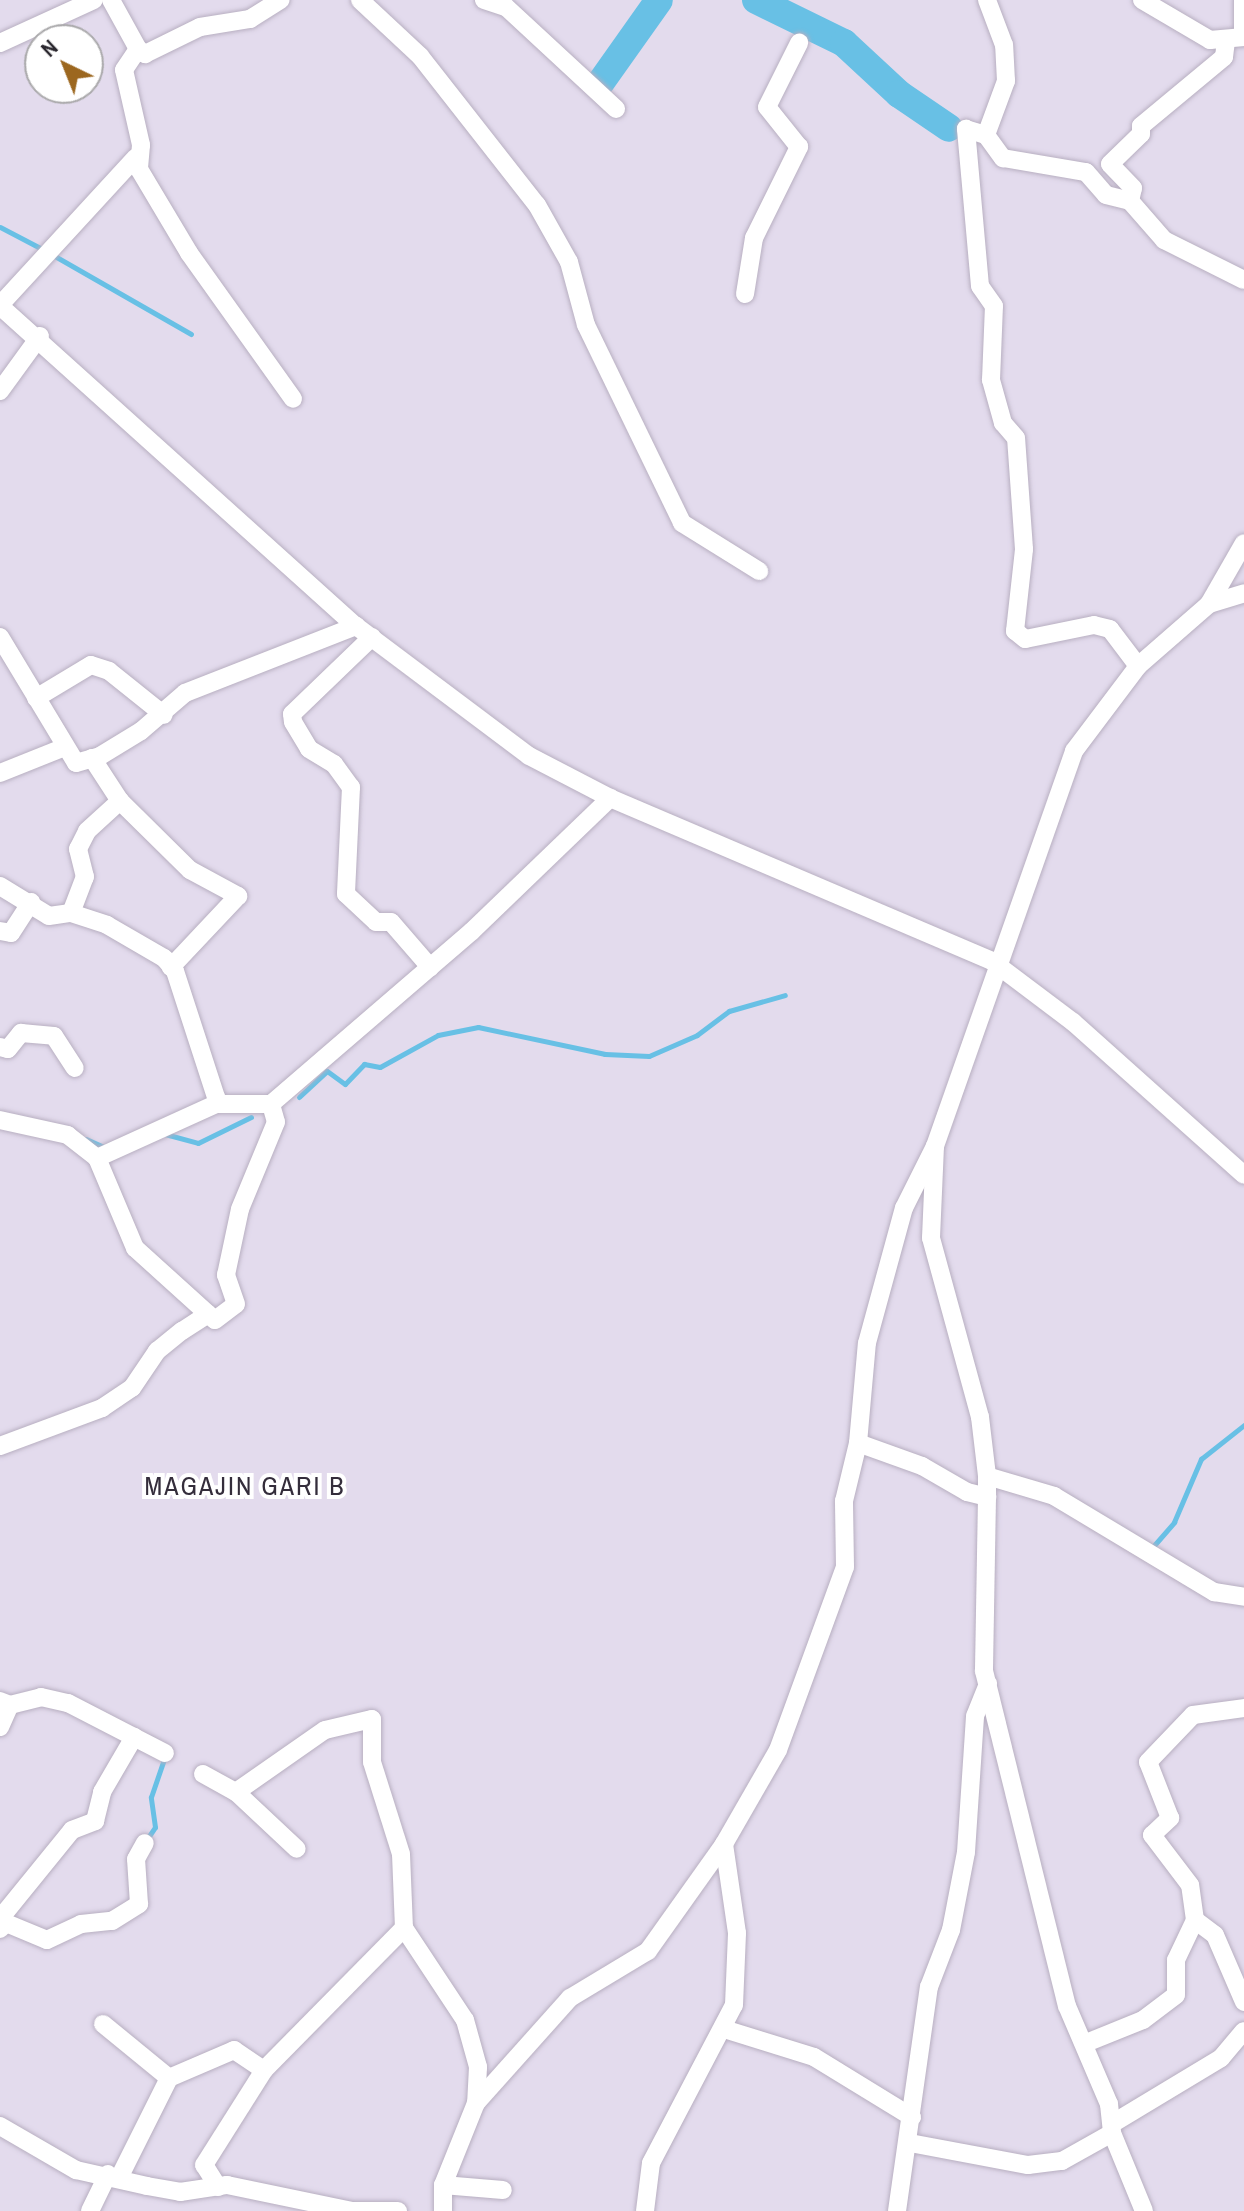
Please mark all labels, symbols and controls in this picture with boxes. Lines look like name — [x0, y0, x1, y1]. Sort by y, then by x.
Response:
north arrow — [24, 24, 104, 104]
text: N — [34, 32, 64, 63]
district label: MAGAJIN GARI B — [145, 1470, 345, 1502]

